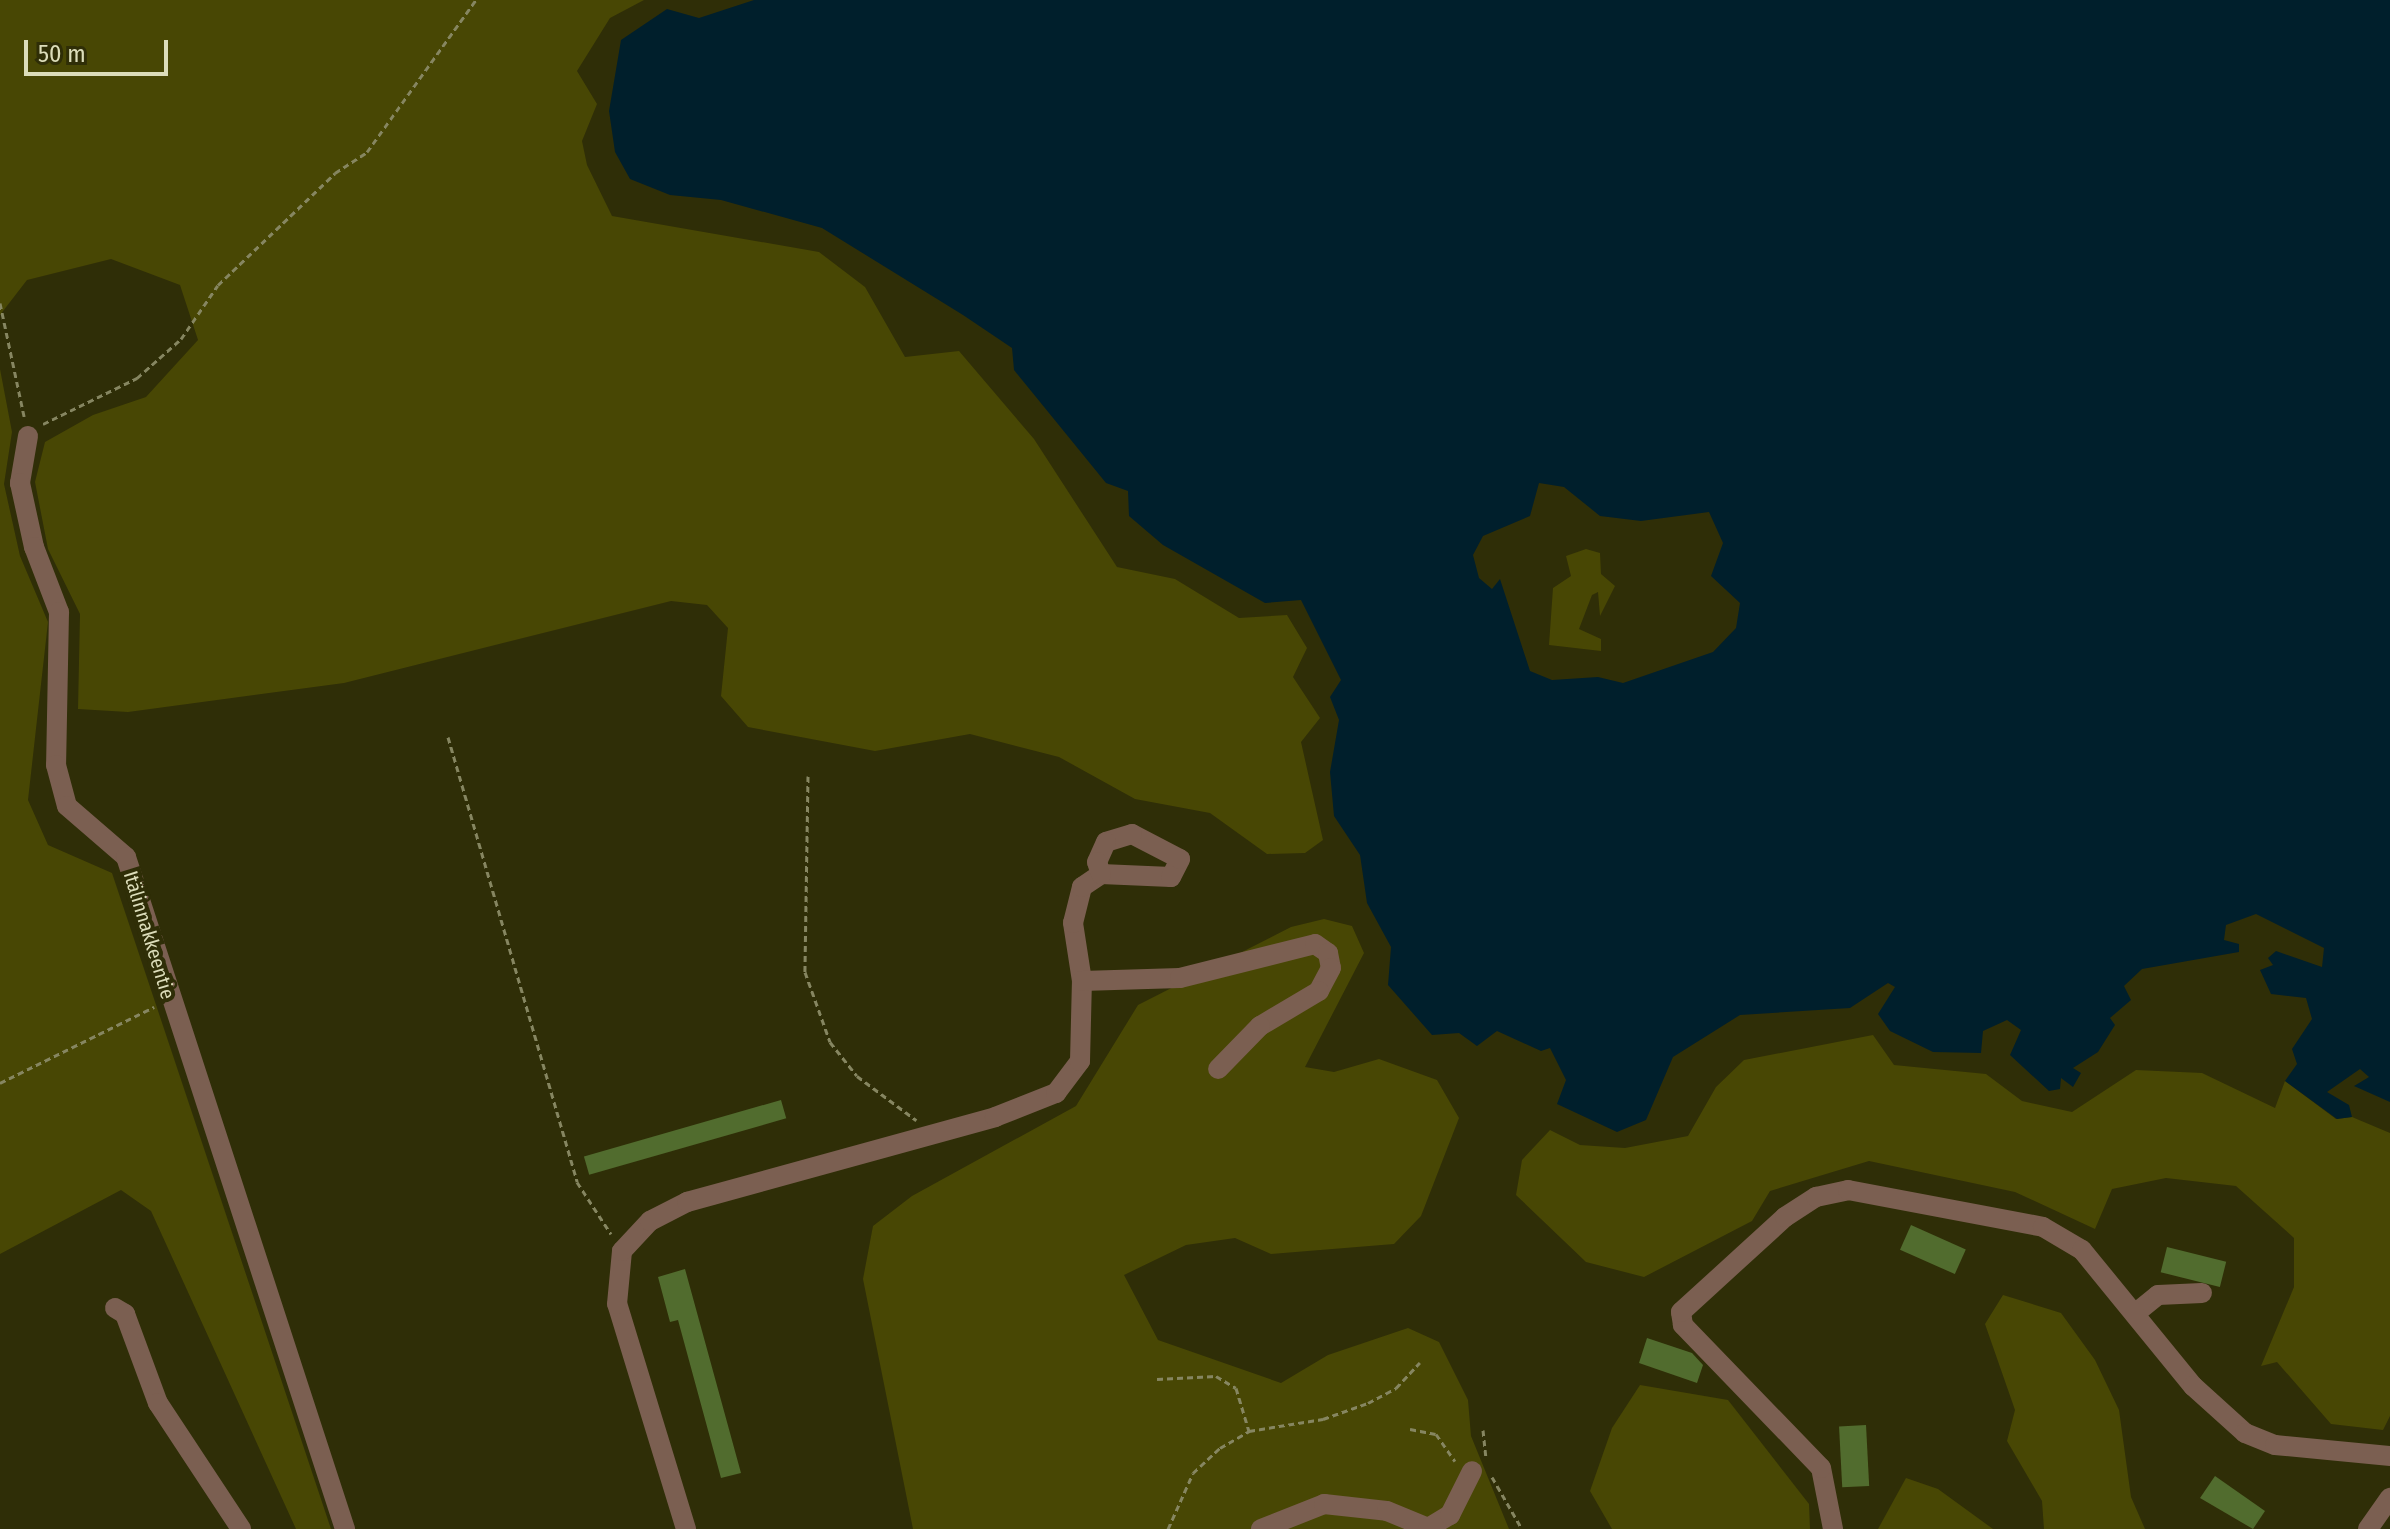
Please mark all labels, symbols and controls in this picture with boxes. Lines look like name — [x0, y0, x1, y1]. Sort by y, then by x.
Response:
scale bar — [28, 24, 172, 74]
text: 50 m — [38, 40, 86, 68]
street label: Itälinnakkeentie — [118, 868, 180, 1002]

